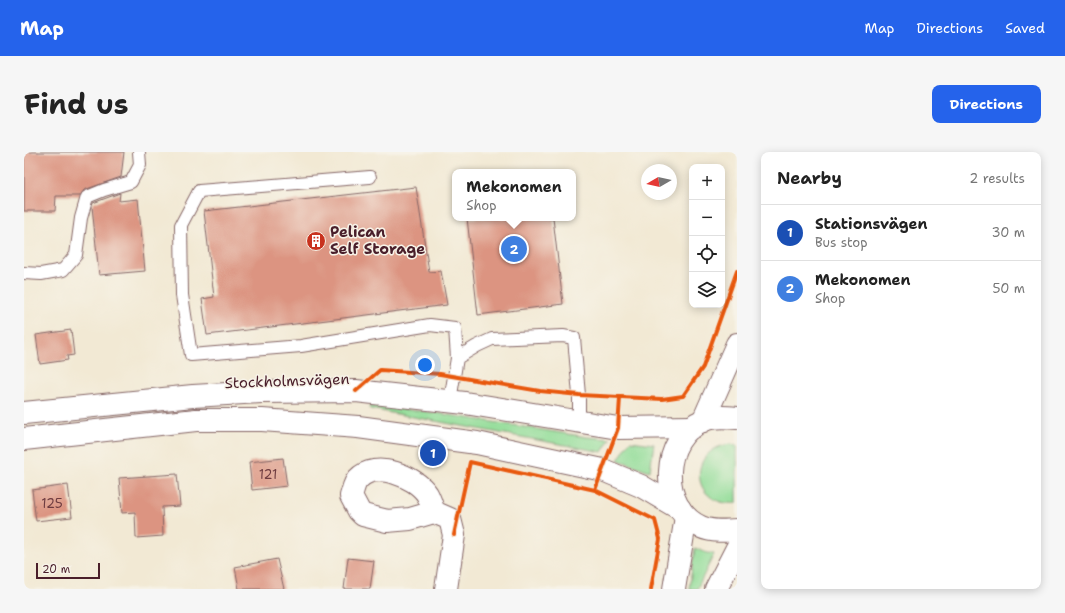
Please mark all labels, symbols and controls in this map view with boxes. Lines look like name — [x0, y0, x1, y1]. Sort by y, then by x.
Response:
text: Map — [20, 16, 64, 41]
text: Map — [865, 19, 895, 37]
text: Directions — [917, 19, 983, 37]
text: Saved — [1005, 19, 1045, 37]
text: Find us — [24, 85, 129, 123]
button: Directions — [932, 85, 1041, 123]
north arrow — [641, 164, 677, 200]
map controls — [689, 164, 725, 308]
button: + — [689, 164, 725, 200]
text: Nearby — [777, 167, 842, 189]
popup — [452, 169, 576, 221]
text: 2 results — [969, 170, 1025, 187]
text: Mekonomen — [466, 177, 562, 197]
text: Shop — [466, 197, 497, 214]
button: − — [689, 200, 725, 236]
text: Stationsvägen — [815, 214, 928, 234]
place label: Pelican Self Storage — [330, 222, 425, 259]
text: 1 — [787, 224, 793, 241]
text: 30 m — [991, 224, 1025, 241]
building icon: Pelican Self Storage — [305, 230, 327, 252]
pin: 2 — [501, 234, 527, 264]
text: Bus stop — [815, 234, 867, 251]
button: locate — [689, 236, 725, 272]
text: Mekonomen — [815, 270, 911, 290]
button: layers — [689, 272, 725, 308]
text: 2 — [785, 280, 795, 297]
text: 50 m — [992, 280, 1025, 297]
text: Shop — [815, 290, 845, 307]
your location — [415, 355, 435, 375]
street label: Stockholmsvägen — [224, 369, 350, 393]
pin: 1 — [420, 438, 446, 468]
house number: 121 — [259, 466, 277, 483]
house number: 125 — [41, 495, 63, 512]
scale bar — [36, 561, 100, 580]
text: 20 m — [42, 562, 70, 577]

